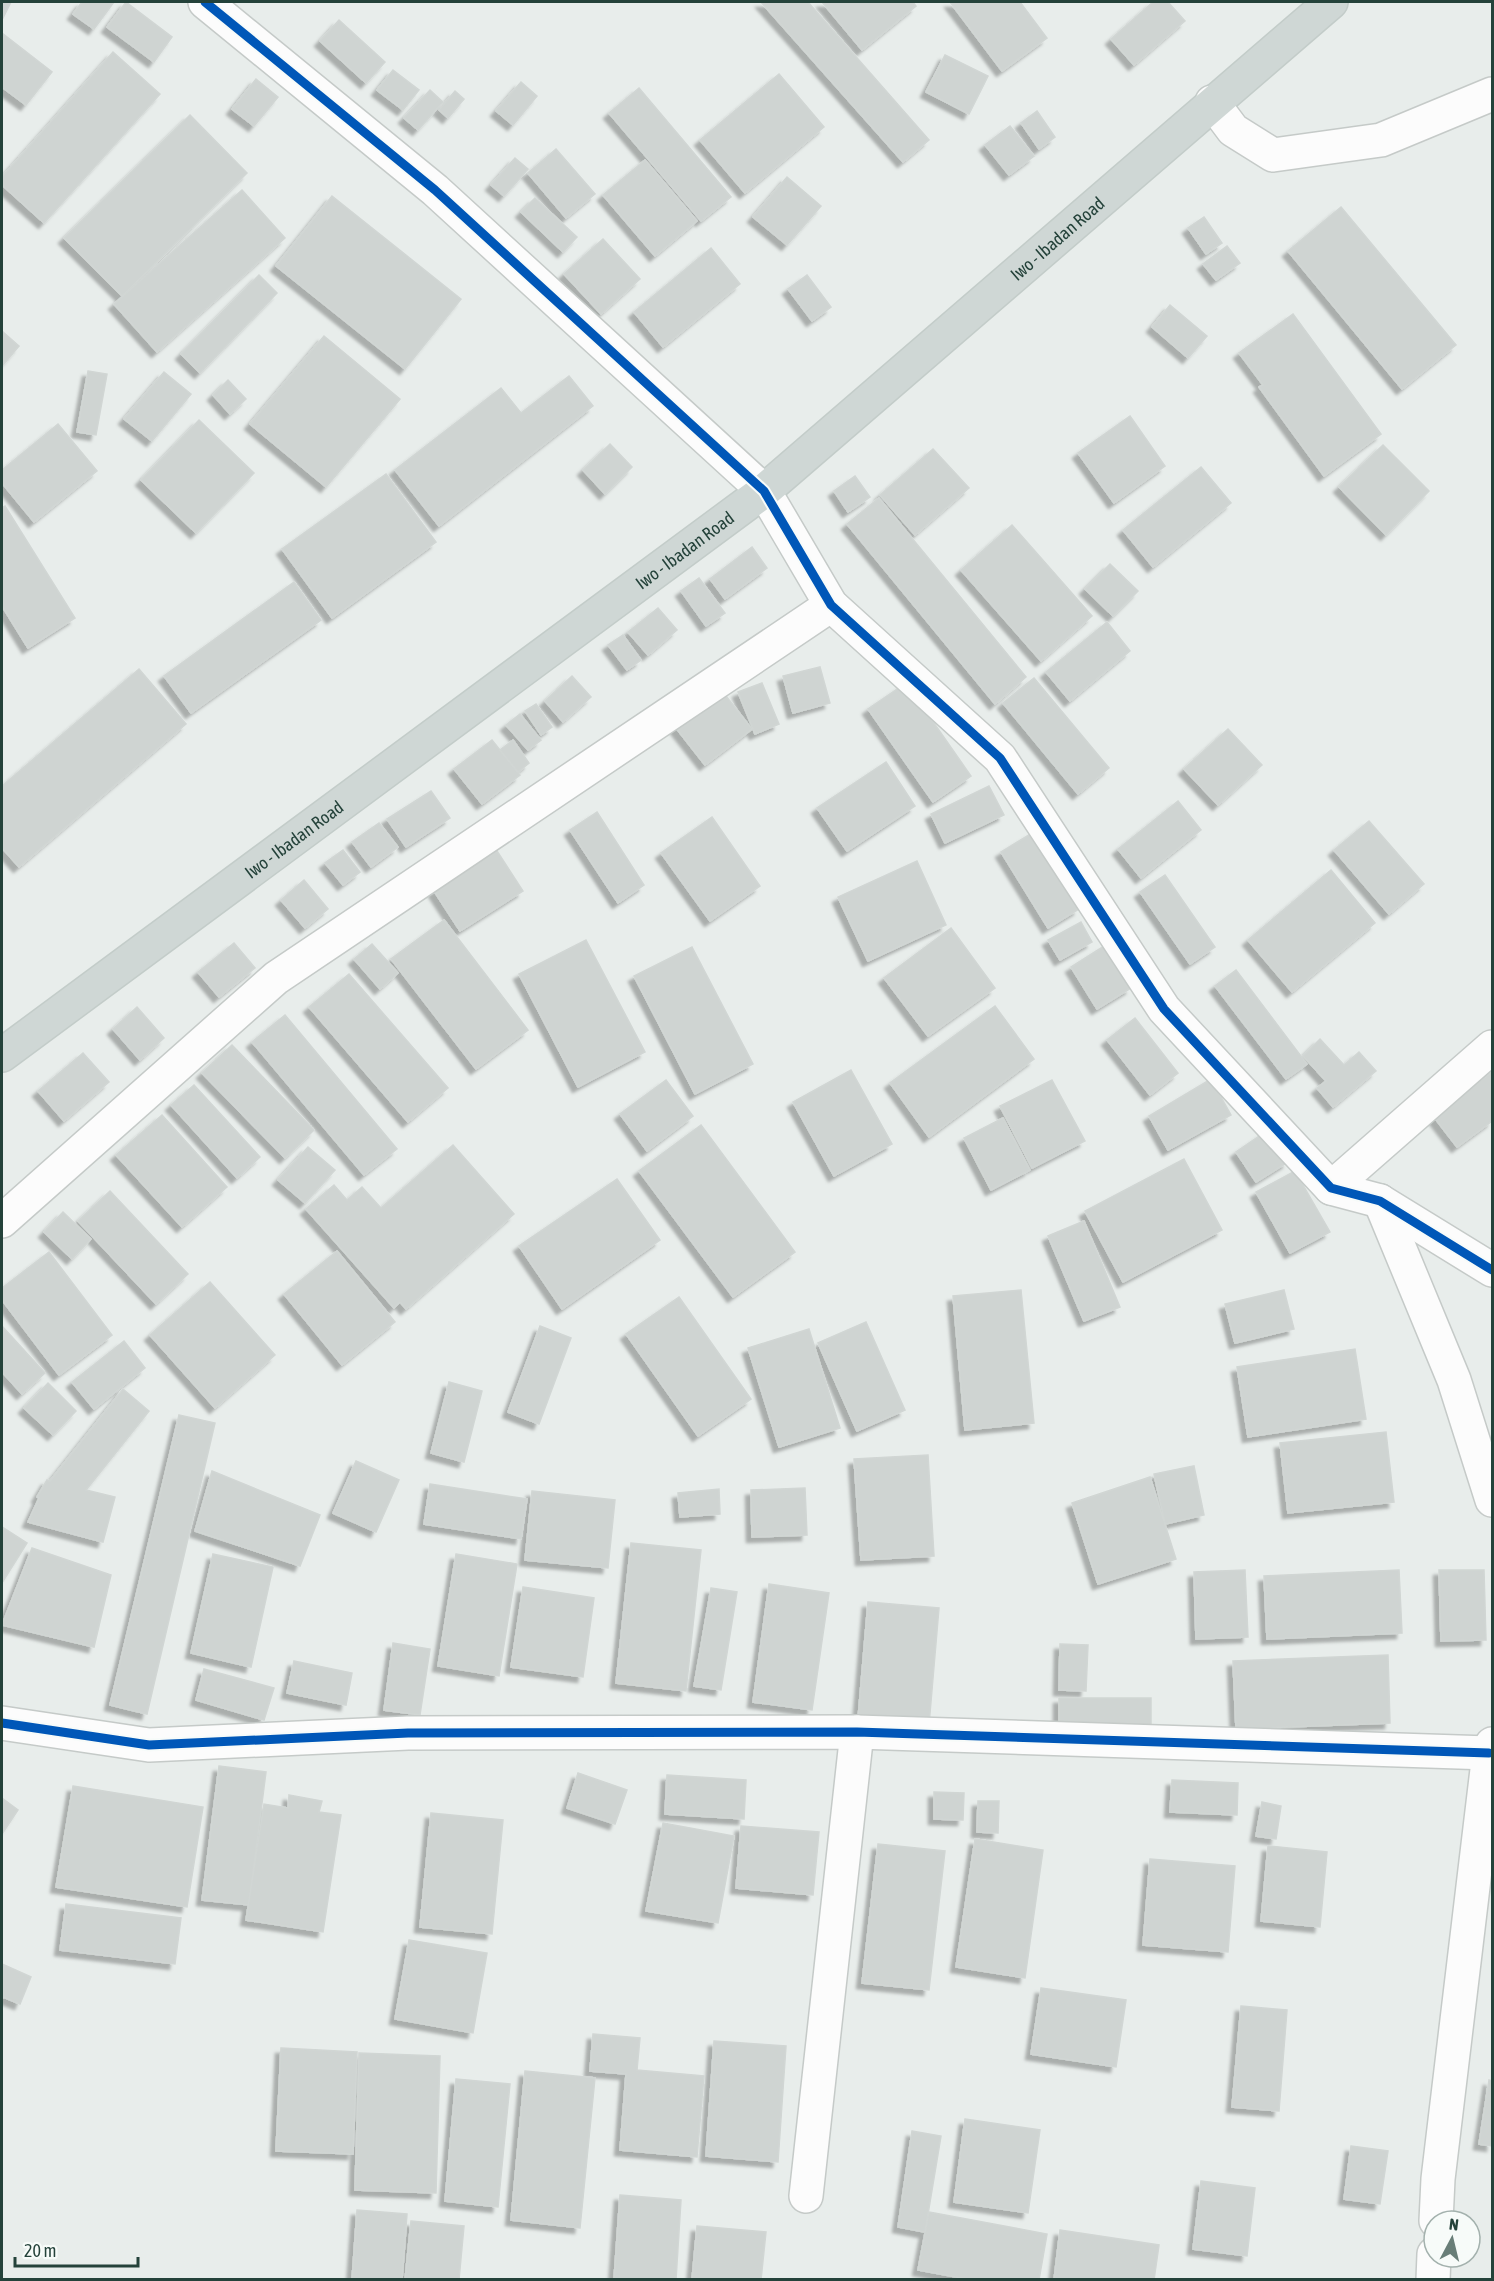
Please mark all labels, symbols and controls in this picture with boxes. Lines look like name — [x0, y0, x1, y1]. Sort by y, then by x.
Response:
street label: Iwo - Ibadan Road — [1006, 192, 1108, 284]
street label: Iwo - Ibadan Road — [631, 507, 738, 593]
street label: Iwo - Ibadan Road — [240, 796, 347, 882]
north arrow — [1422, 2209, 1482, 2269]
text: N — [1448, 2215, 1460, 2234]
scale bar — [15, 2230, 138, 2268]
text: 20 m — [24, 2240, 56, 2261]

